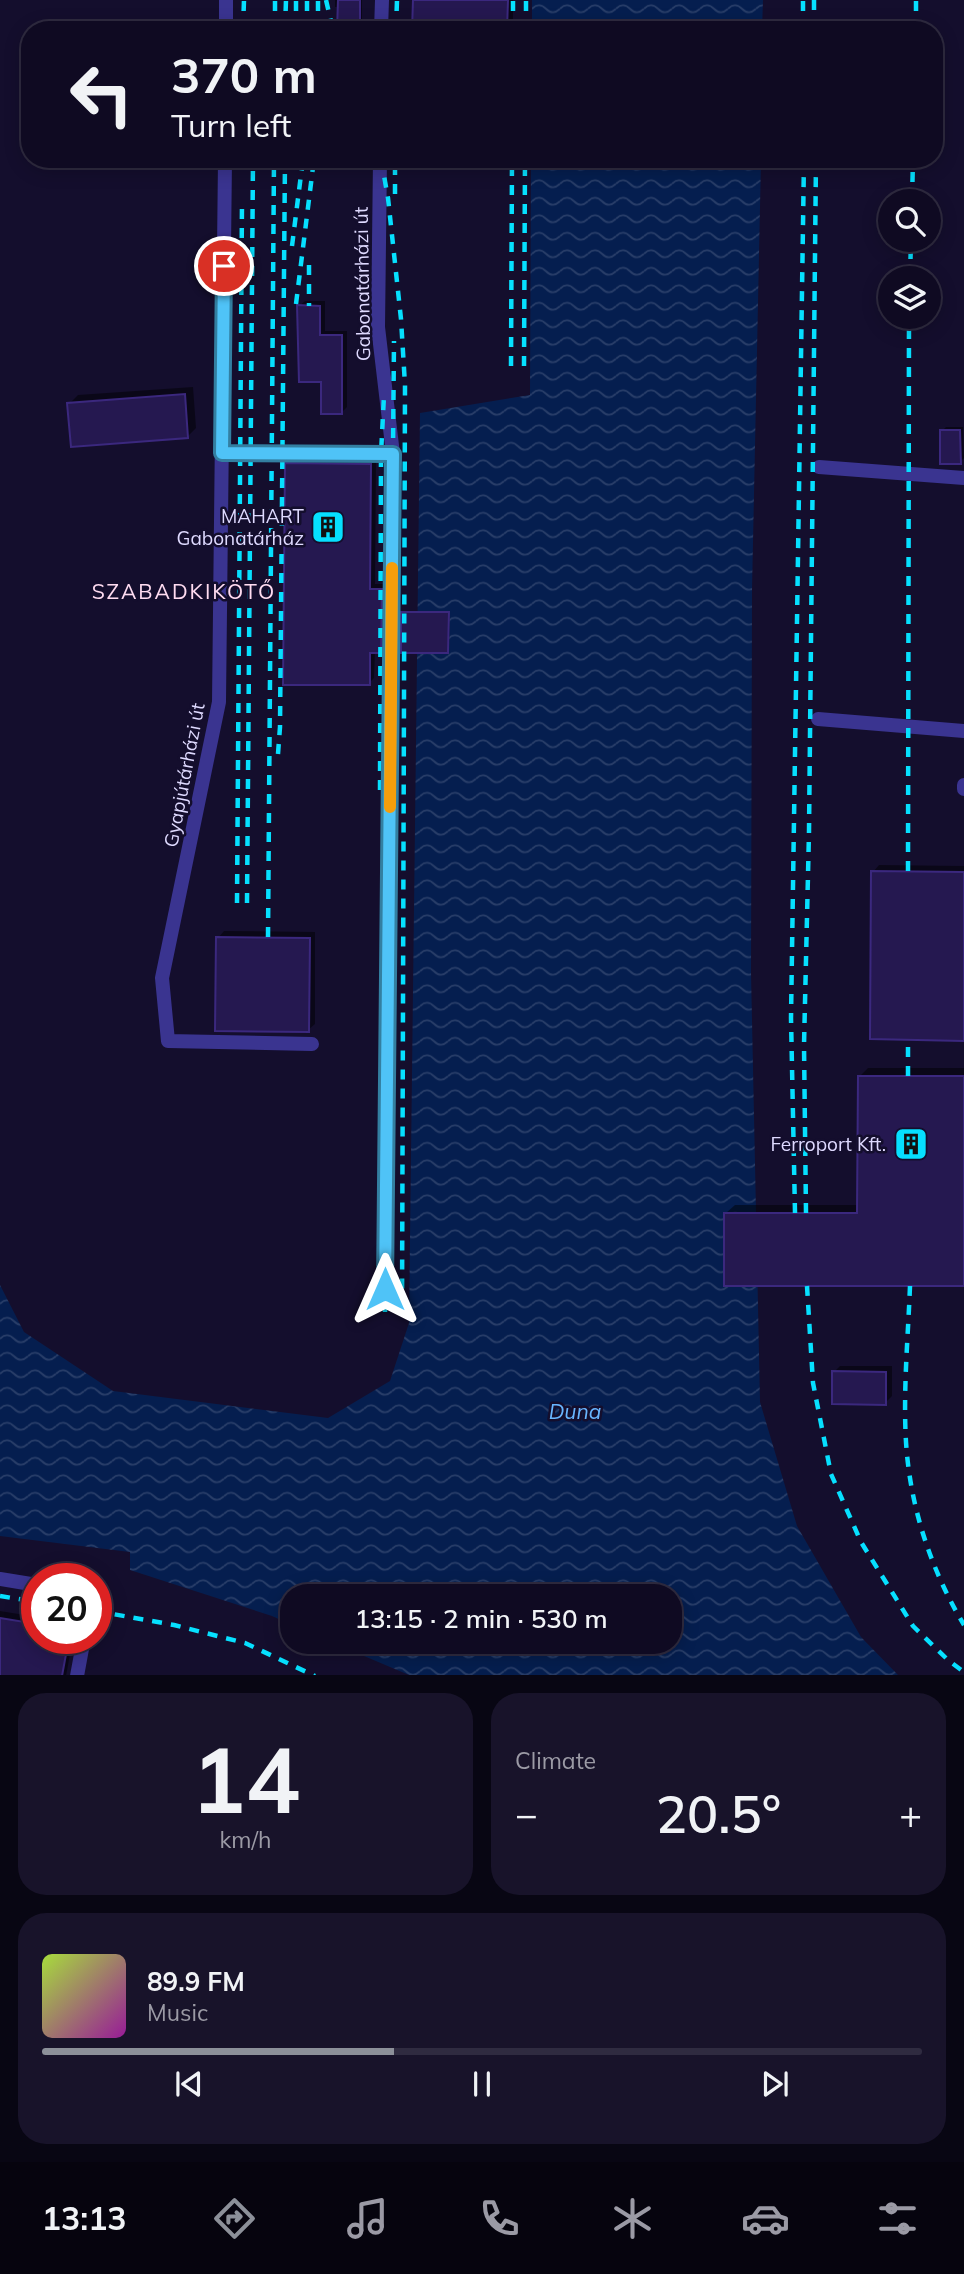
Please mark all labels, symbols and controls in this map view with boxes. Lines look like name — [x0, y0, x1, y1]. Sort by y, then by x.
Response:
text: 370 m — [171, 44, 317, 105]
icon: left — [56, 49, 147, 140]
text: Turn left — [171, 105, 291, 145]
map controls — [878, 189, 941, 329]
button: search — [878, 189, 941, 252]
street label: Gabonatárházi út — [349, 206, 375, 361]
pin — [194, 236, 254, 296]
icon: arrive — [205, 247, 243, 285]
button: layers — [878, 266, 941, 329]
place label: MAHART Gabonatárház — [177, 504, 305, 550]
building icon: MAHART Gabonatárház — [309, 508, 347, 546]
district label: SZABADKIKÖTŐ — [92, 578, 276, 604]
street label: Gyapjútárházi út — [158, 700, 210, 849]
building icon: Ferroport Kft. — [892, 1125, 930, 1163]
place label: Ferroport Kft. — [771, 1132, 886, 1156]
position arrow — [348, 1252, 422, 1326]
water label: Duna — [549, 1398, 601, 1424]
speed limit sign: 20 — [21, 1563, 112, 1654]
text: 13:15 · 2 min · 530 m — [354, 1602, 608, 1635]
text: 14 — [191, 1722, 300, 1836]
text: Climate — [515, 1746, 596, 1775]
text: 20.5° — [656, 1781, 781, 1846]
text: − — [515, 1790, 538, 1838]
text: + — [899, 1790, 922, 1838]
text: km/h — [219, 1825, 272, 1854]
text: 89.9 FM — [147, 1965, 245, 1998]
text: Music — [147, 1998, 208, 2027]
icon: previous — [170, 2065, 208, 2103]
icon: pause — [463, 2065, 501, 2103]
icon: next — [756, 2065, 794, 2103]
icon: directions — [210, 2194, 259, 2243]
icon: music — [343, 2194, 392, 2243]
icon: phone — [475, 2194, 524, 2243]
icon: climate — [608, 2194, 657, 2243]
icon: car — [741, 2194, 790, 2243]
icon: filters — [873, 2194, 922, 2243]
text: 13:13 — [42, 2198, 127, 2238]

